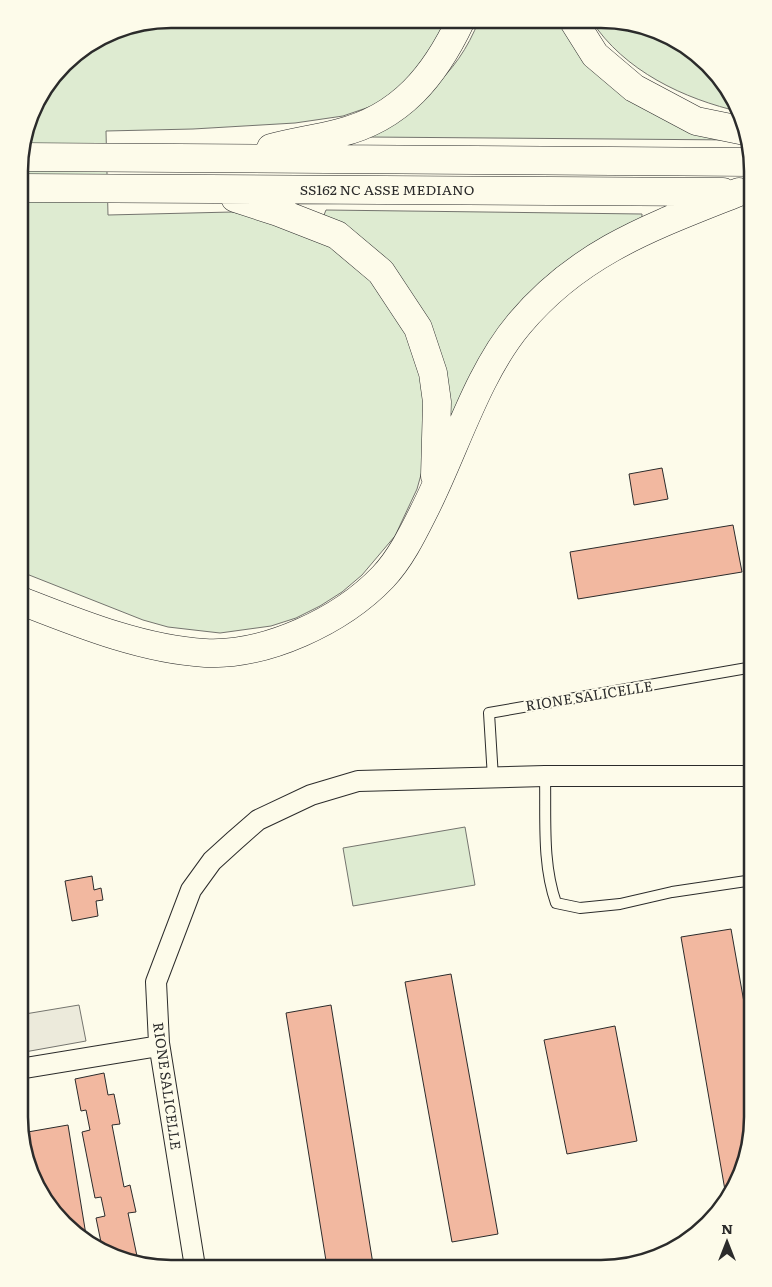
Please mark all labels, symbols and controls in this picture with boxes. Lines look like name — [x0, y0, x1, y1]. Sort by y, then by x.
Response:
street label: SS162 NC ASSE MEDIANO — [300, 179, 474, 199]
street label: RIONE SALICELLE — [524, 675, 654, 715]
street label: RIONE SALICELLE — [149, 1021, 187, 1151]
north arrow — [702, 1217, 752, 1267]
text: N — [721, 1218, 733, 1238]

